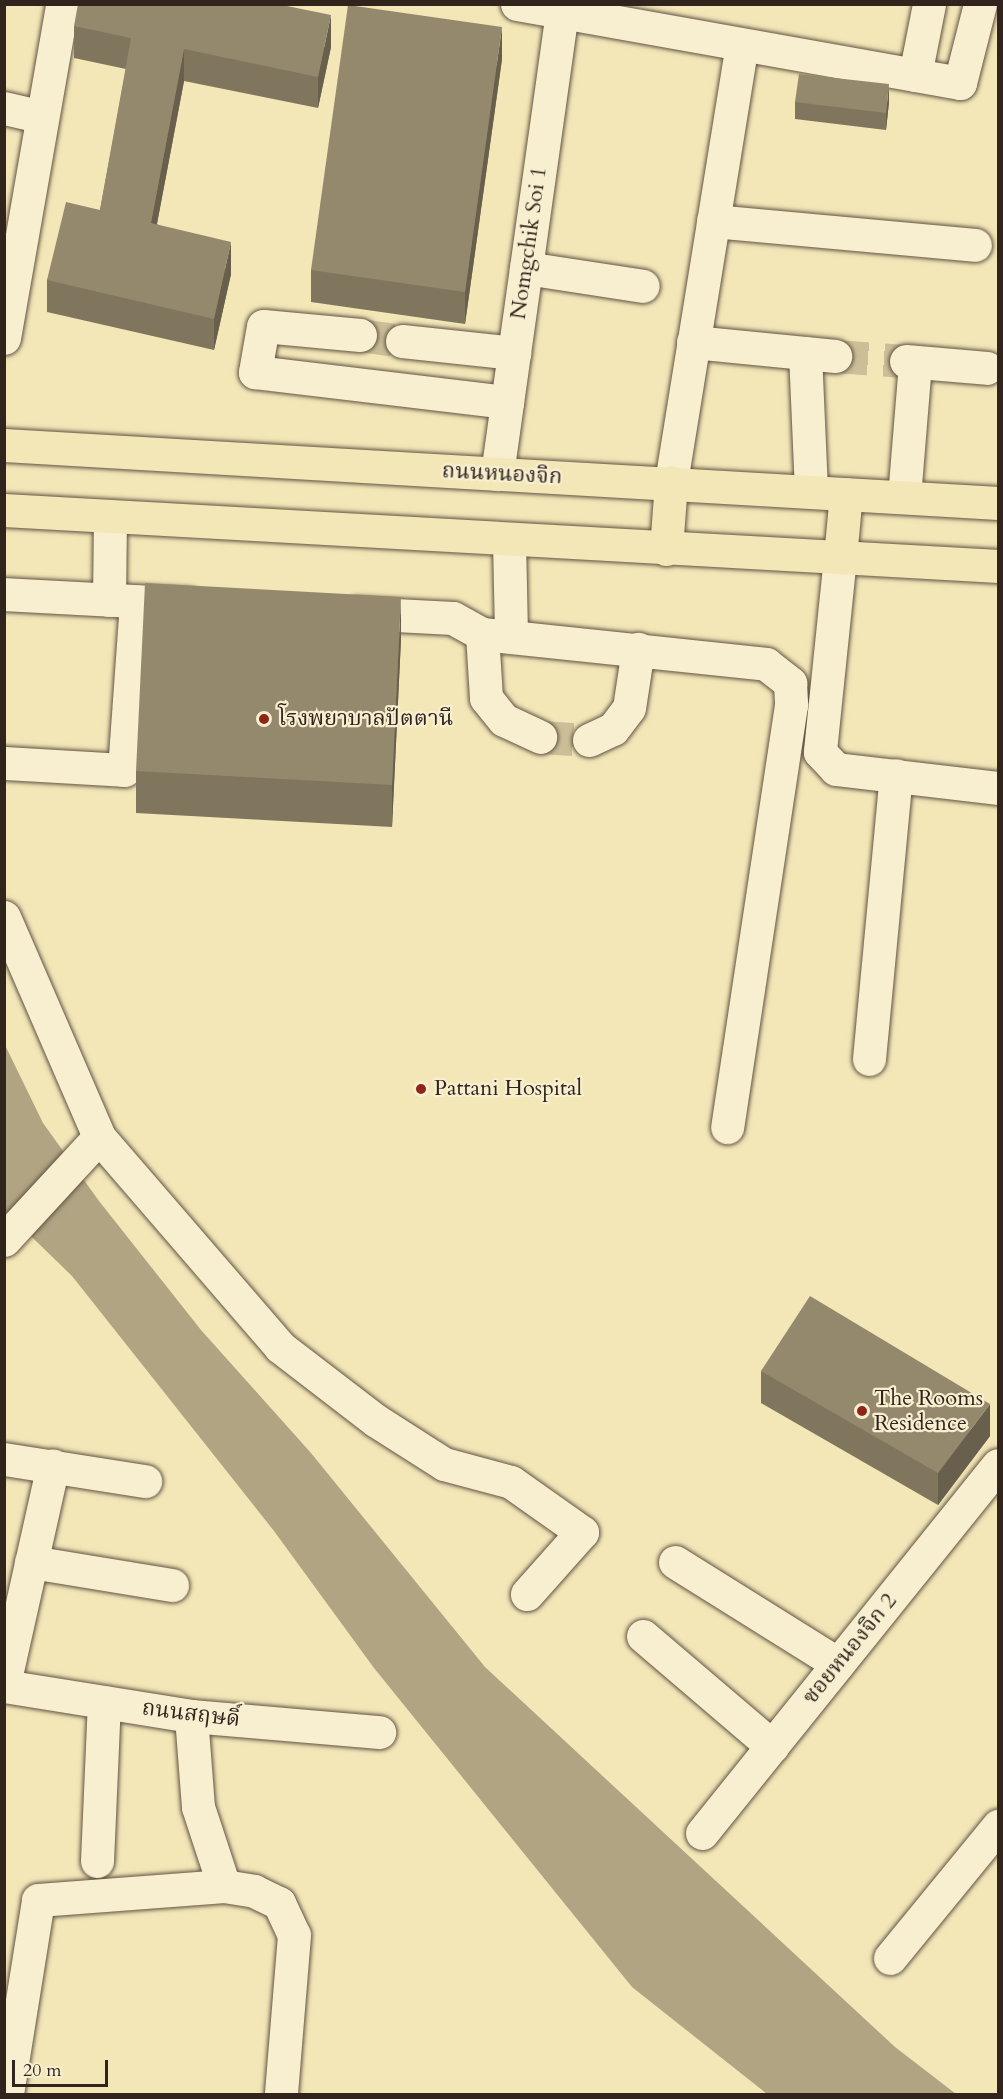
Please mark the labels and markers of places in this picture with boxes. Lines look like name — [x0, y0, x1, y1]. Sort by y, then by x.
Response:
place label: โรงพยาบาลปัตตานี — [278, 706, 453, 732]
marker: โรงพยาบาลปัตตานี — [255, 710, 273, 728]
place label: Pattani Hospital — [434, 1076, 582, 1102]
marker: Pattani Hospital — [412, 1080, 430, 1098]
place label: The Rooms Residence — [874, 1385, 983, 1436]
marker: The Rooms Residence — [855, 1404, 869, 1418]

